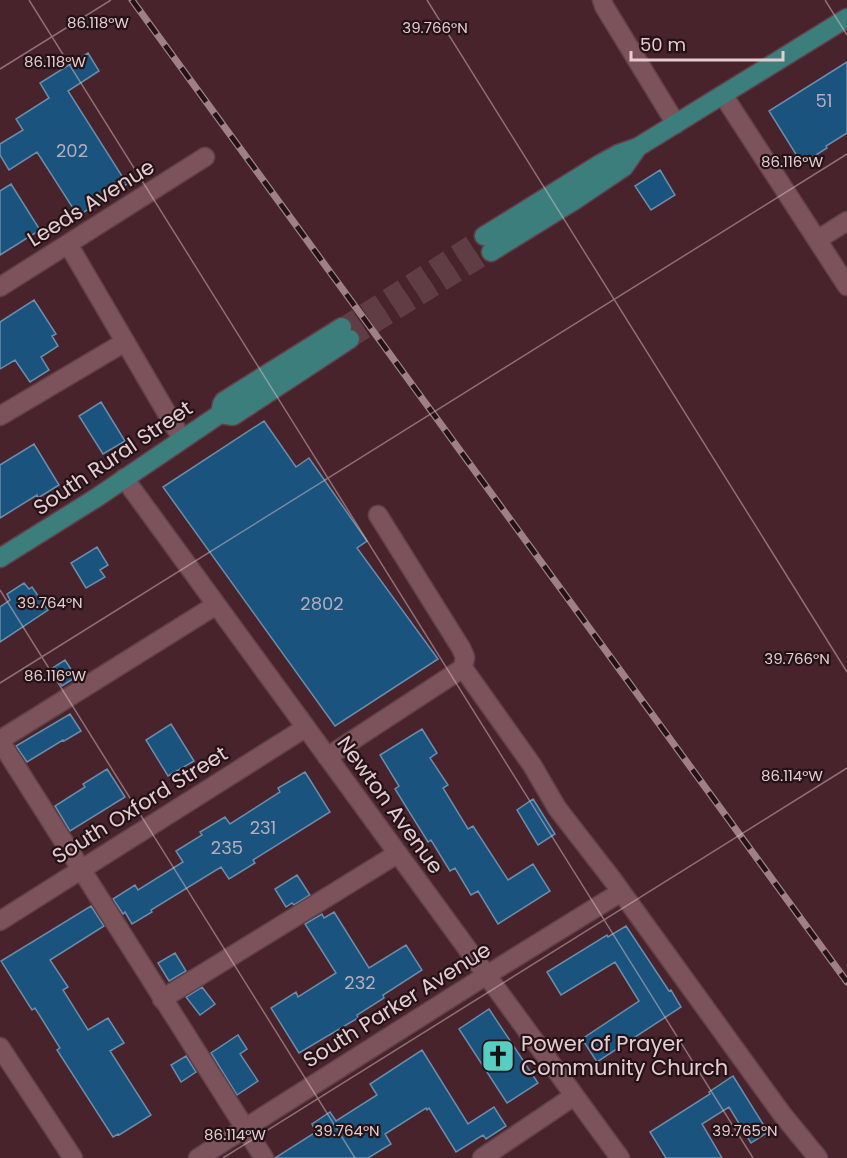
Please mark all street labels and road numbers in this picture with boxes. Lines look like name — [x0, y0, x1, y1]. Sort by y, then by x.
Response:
street label: Leeds Avenue — [22, 152, 160, 253]
street label: South Rural Street — [27, 393, 198, 522]
street label: Newton Avenue — [330, 730, 450, 880]
street label: South Oxford Street — [46, 739, 233, 870]
street label: South Parker Avenue — [297, 935, 496, 1074]

